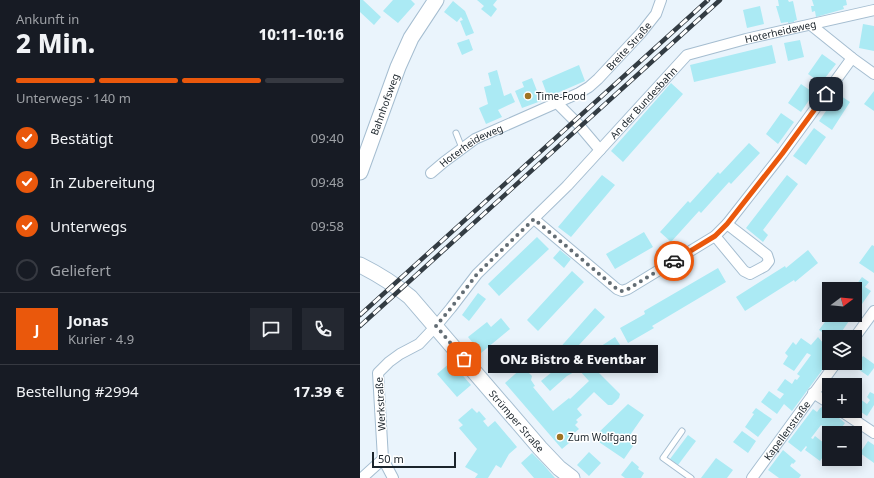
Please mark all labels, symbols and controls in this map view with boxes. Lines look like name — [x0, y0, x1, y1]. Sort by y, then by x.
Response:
text: Ankunft in — [16, 10, 79, 28]
street label: Hoterheideweg — [743, 16, 817, 46]
street label: Breite Straße — [603, 19, 655, 73]
text: 10:11–10:16 — [259, 24, 344, 44]
text: 2 Min. — [16, 25, 95, 61]
street label: An der Bundesbahn — [607, 63, 680, 142]
street label: Bahnhofsweg — [367, 72, 402, 137]
pin — [809, 77, 843, 111]
icon: home — [815, 83, 837, 105]
text: Unterwegs · 140 m — [16, 89, 131, 107]
place label: Time-Food — [536, 89, 586, 103]
marker: Time-Food — [523, 91, 533, 101]
street label: Hoterheideweg — [436, 121, 505, 170]
icon: check — [16, 127, 38, 149]
text: Bestätigt — [50, 128, 113, 148]
text: 09:40 — [311, 129, 344, 147]
icon: check — [16, 171, 38, 193]
text: In Zubereitung — [50, 172, 155, 192]
text: 09:48 — [311, 173, 344, 191]
icon: check — [16, 215, 38, 237]
text: Unterwegs — [50, 216, 127, 236]
text: 09:58 — [311, 217, 344, 235]
courier — [654, 241, 694, 281]
icon: car — [663, 250, 685, 272]
text: Geliefert — [50, 260, 111, 280]
north arrow — [822, 282, 862, 322]
map controls — [822, 282, 862, 466]
button: chat — [250, 308, 292, 350]
button: phone — [302, 308, 344, 350]
text: Jonas — [68, 310, 109, 330]
text: J — [35, 319, 39, 339]
text: Kurier · 4.9 — [68, 330, 134, 348]
button: layers — [822, 330, 862, 370]
pin — [447, 342, 481, 376]
callout: ONz Bistro & Eventbar — [488, 345, 658, 373]
icon: bag — [453, 348, 475, 370]
text: ONz Bistro & Eventbar — [500, 350, 646, 368]
street label: Werkstraße — [372, 376, 388, 431]
button: + — [822, 378, 862, 418]
text: Bestellung #2994 — [16, 381, 139, 401]
text: 17.39 € — [293, 381, 344, 401]
street label: Strümper Straße — [486, 387, 548, 455]
street label: Kapellenstraße — [760, 397, 813, 463]
button: − — [822, 426, 862, 466]
place label: Zum Wolfgang — [568, 430, 637, 444]
marker: Zum Wolfgang — [555, 432, 565, 442]
scale bar — [372, 450, 456, 469]
text: 50 m — [378, 451, 404, 466]

